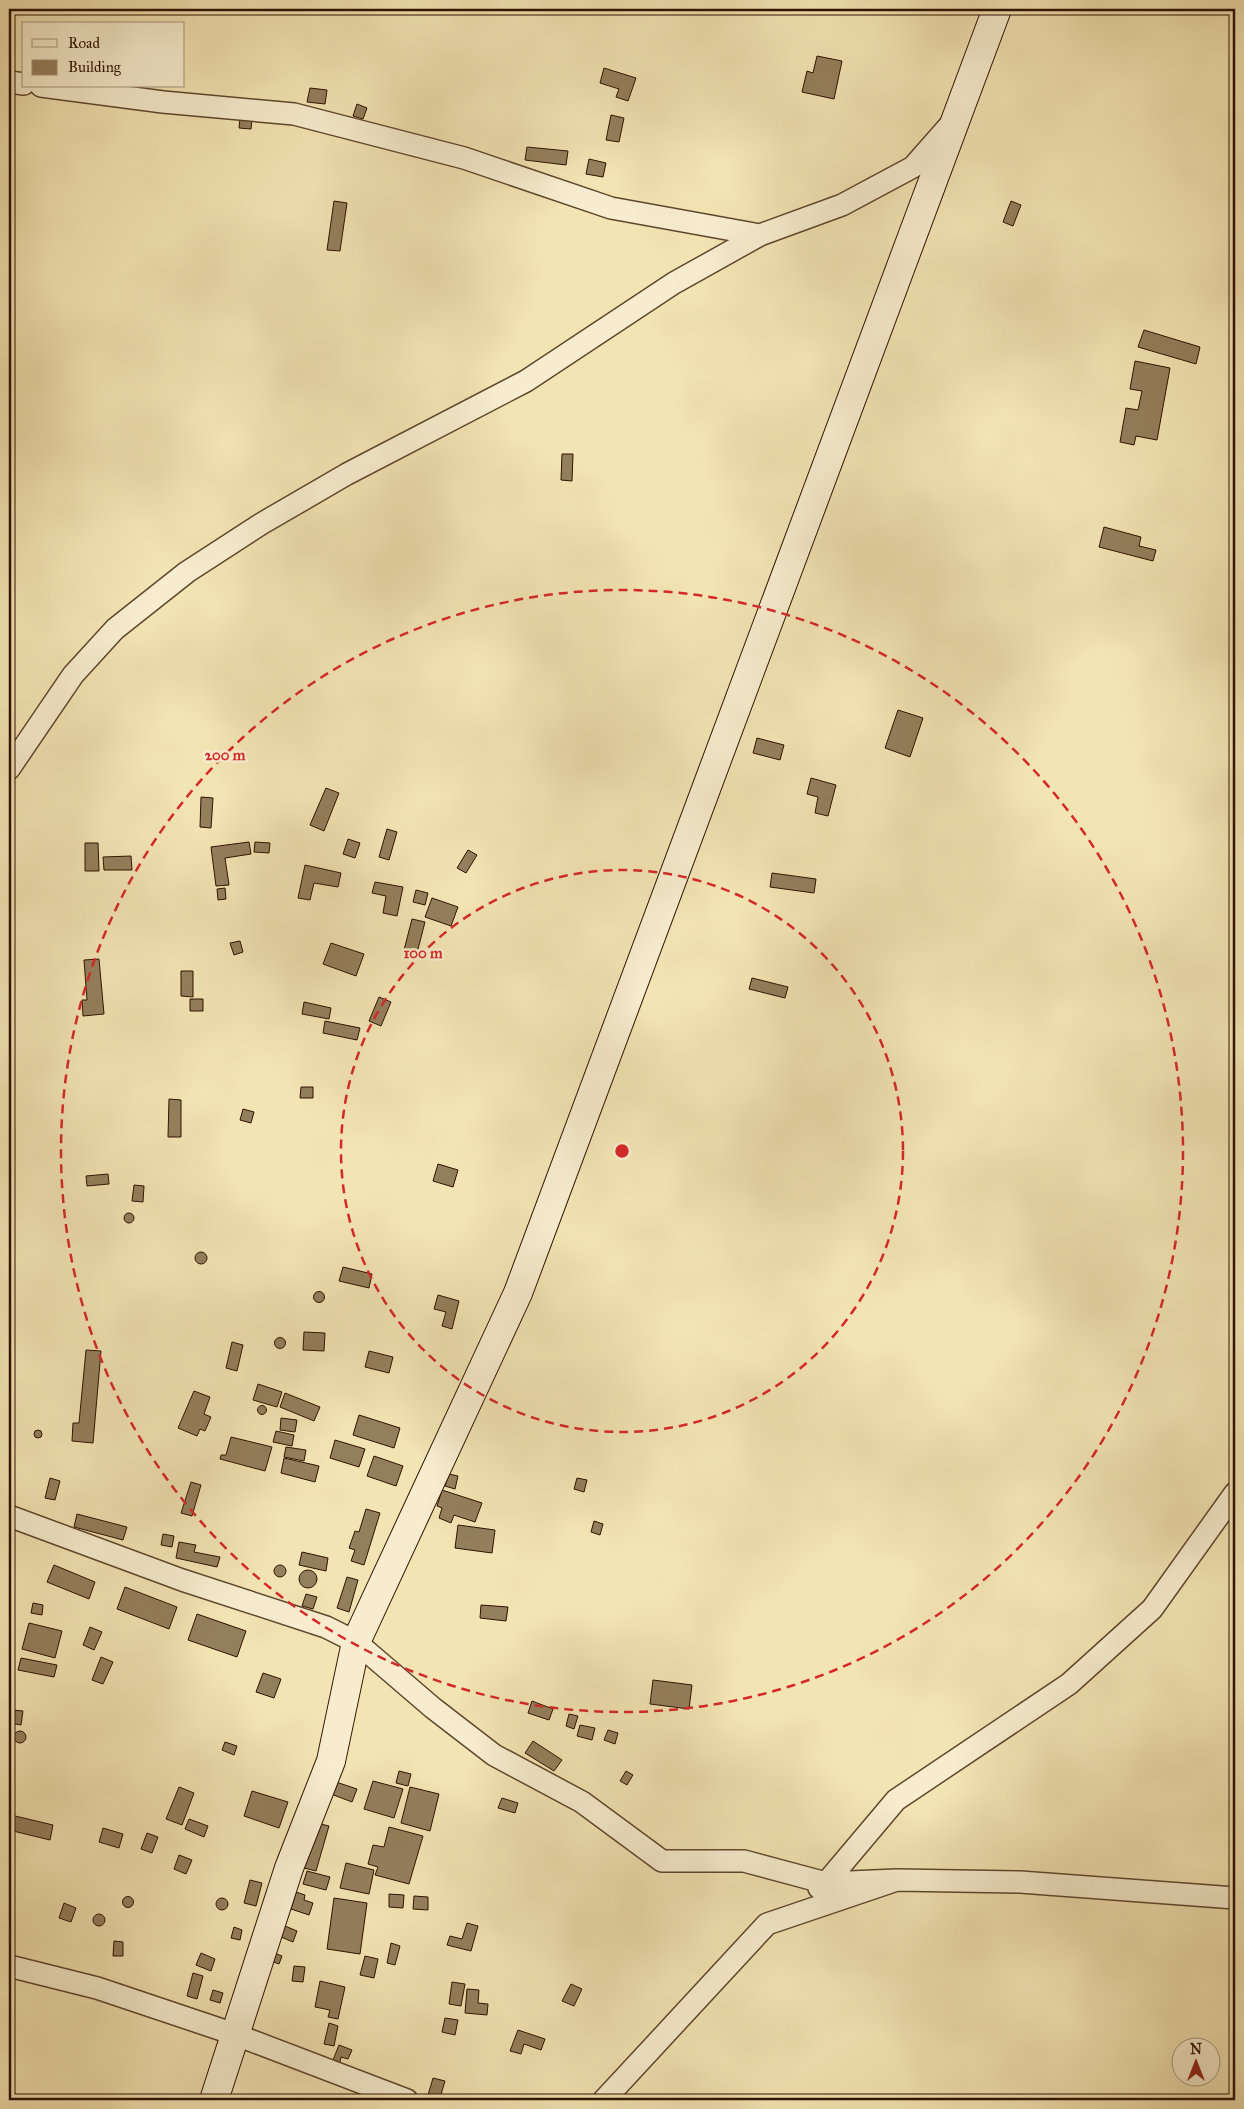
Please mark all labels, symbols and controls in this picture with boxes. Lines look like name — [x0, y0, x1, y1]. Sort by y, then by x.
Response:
legend — [22, 22, 185, 88]
text: Road — [68, 34, 100, 52]
text: Building — [68, 58, 122, 76]
text: 200 m — [205, 746, 246, 764]
text: 100 m — [403, 944, 443, 962]
centre of rings — [613, 1142, 631, 1160]
north arrow — [1172, 2036, 1222, 2086]
text: N — [1190, 2041, 1202, 2058]

